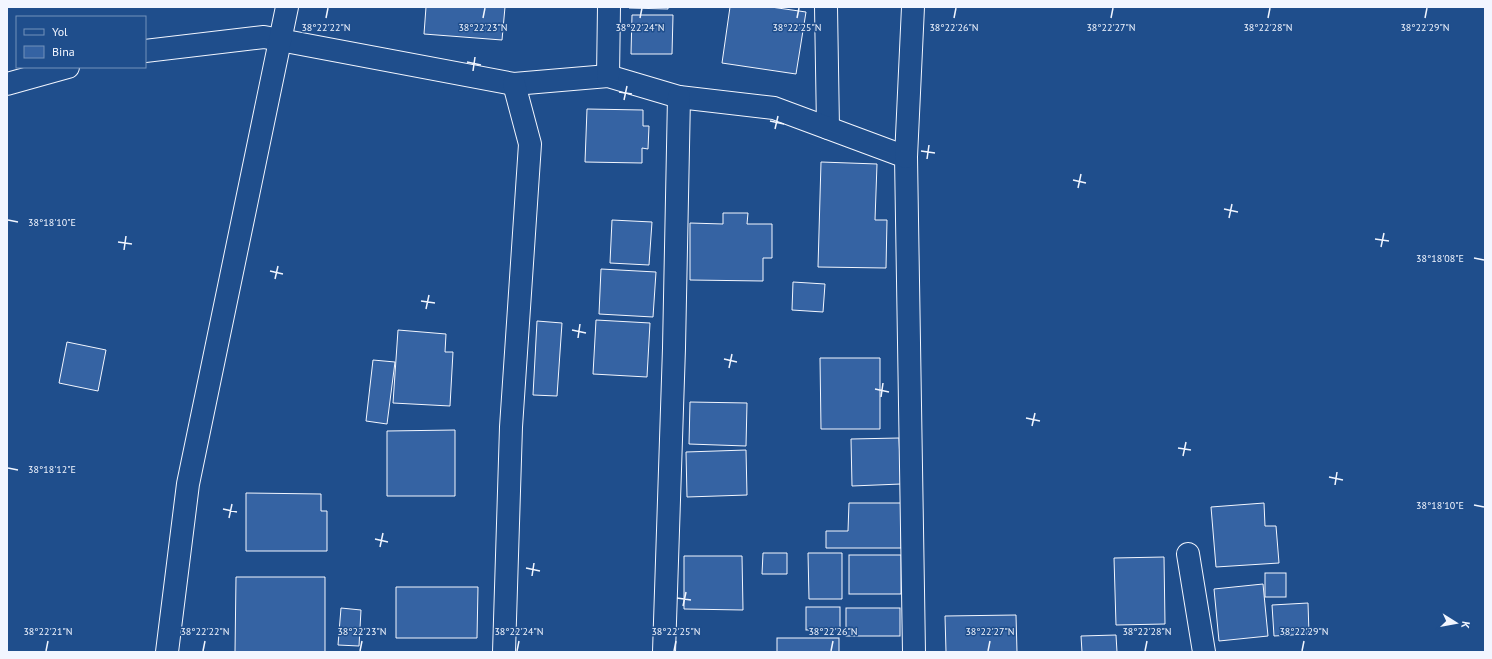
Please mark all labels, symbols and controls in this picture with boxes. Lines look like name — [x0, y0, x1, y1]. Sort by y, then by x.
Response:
legend — [16, 16, 146, 68]
text: 38°22'22"N — [301, 21, 351, 34]
text: 38°22'23"N — [458, 21, 508, 34]
text: 38°22'24"N — [615, 21, 665, 34]
text: 38°22'25"N — [772, 21, 822, 34]
text: 38°22'26"N — [929, 21, 979, 34]
text: 38°22'27"N — [1086, 21, 1136, 34]
text: 38°22'28"N — [1243, 21, 1293, 34]
text: 38°22'29"N — [1400, 21, 1450, 34]
text: Yol — [52, 24, 68, 39]
text: Bina — [52, 44, 75, 59]
text: 38°18'10"E — [28, 216, 76, 229]
text: 38°18'08"E — [1416, 252, 1464, 265]
text: 38°18'12"E — [28, 463, 76, 476]
text: 38°18'10"E — [1416, 499, 1464, 512]
north arrow — [1436, 603, 1476, 643]
text: K — [1458, 620, 1473, 630]
text: 38°22'21"N — [23, 625, 73, 638]
text: 38°22'22"N — [180, 625, 230, 638]
text: 38°22'23"N — [337, 625, 387, 638]
text: 38°22'24"N — [494, 625, 544, 638]
text: 38°22'25"N — [651, 625, 701, 638]
text: 38°22'26"N — [808, 625, 858, 638]
text: 38°22'27"N — [965, 625, 1015, 638]
text: 38°22'28"N — [1122, 625, 1172, 638]
text: 38°22'29"N — [1279, 625, 1329, 638]

